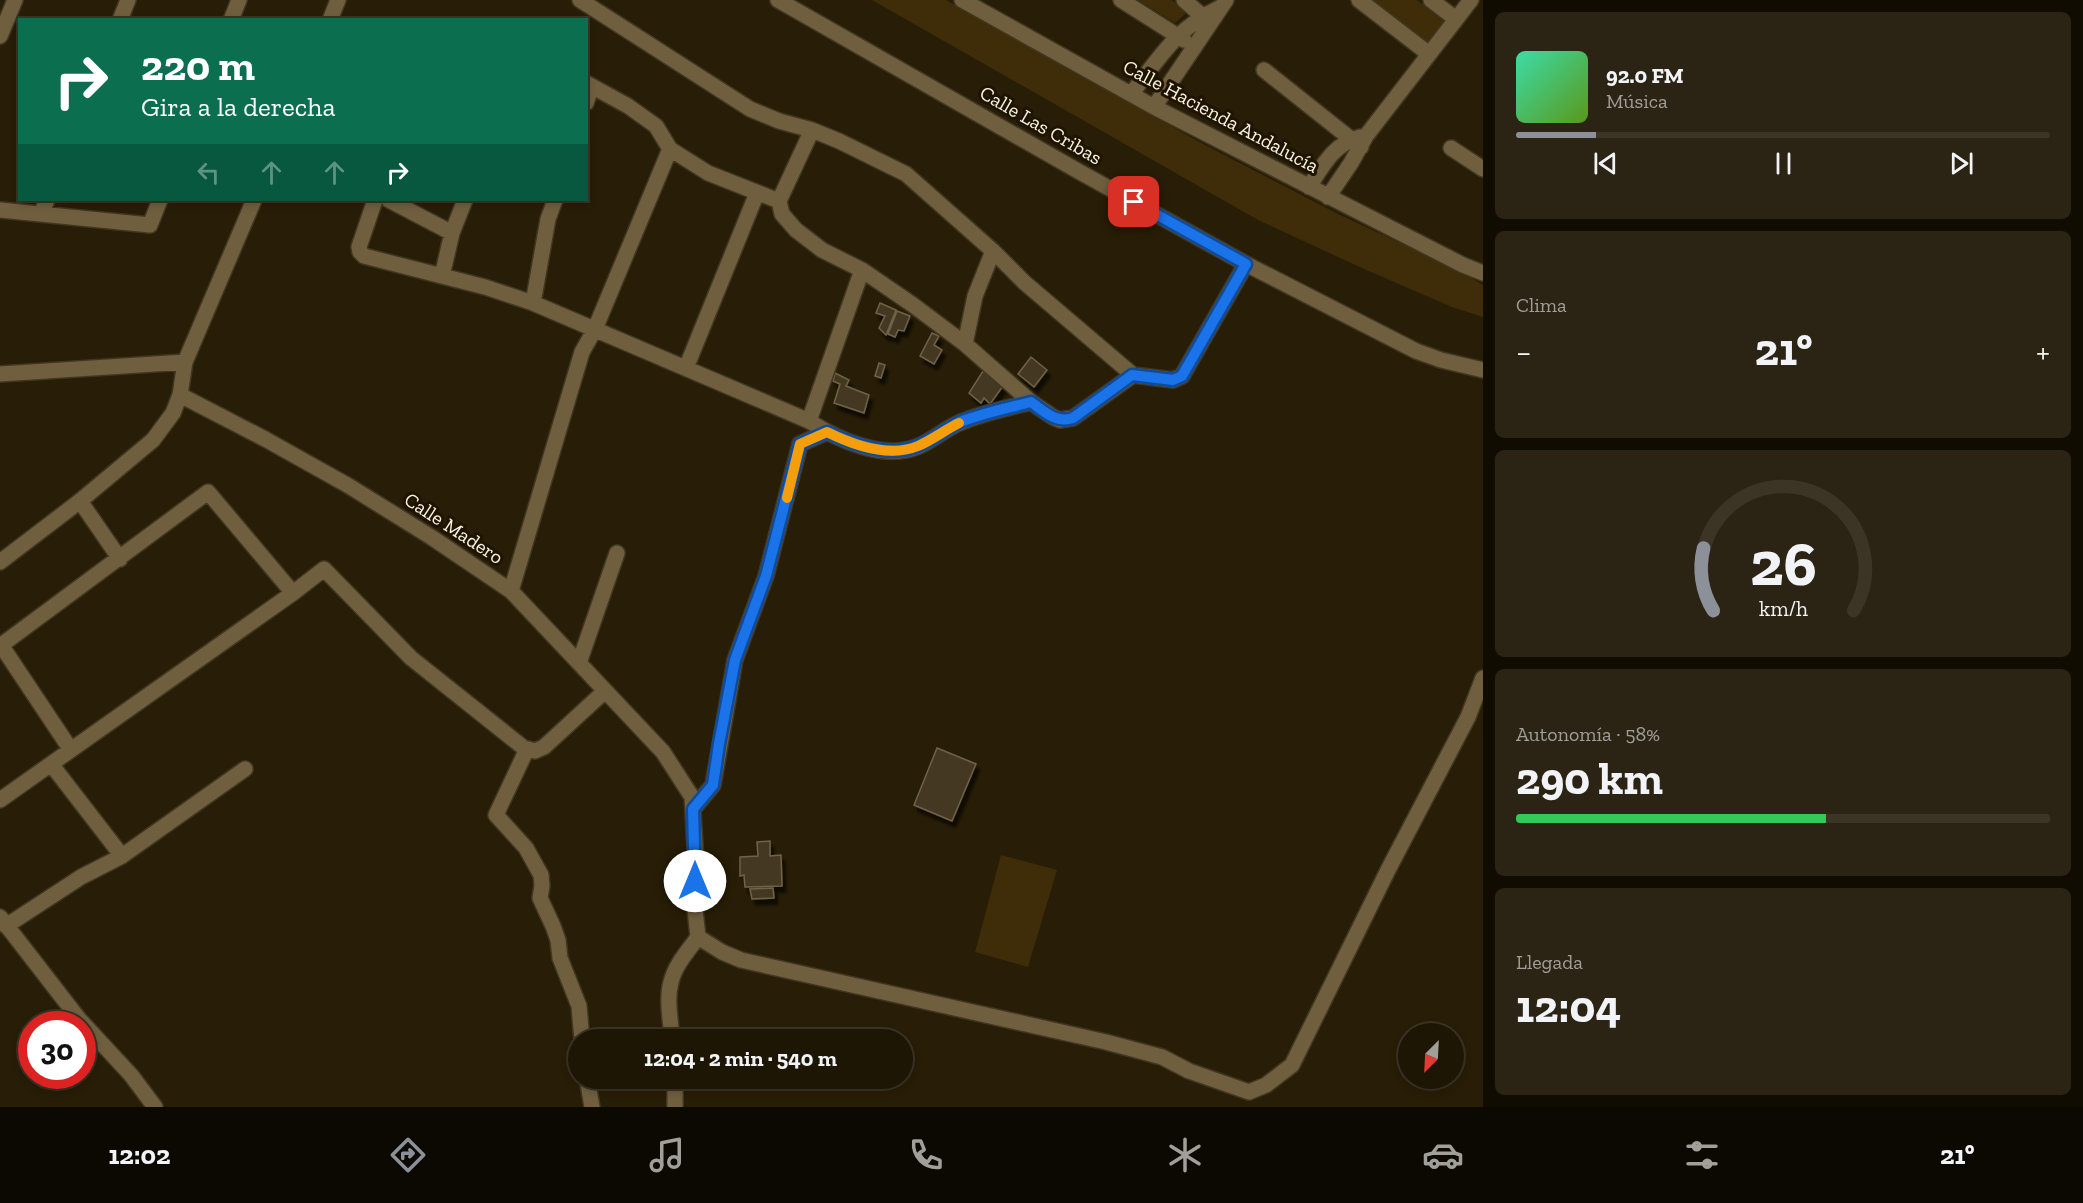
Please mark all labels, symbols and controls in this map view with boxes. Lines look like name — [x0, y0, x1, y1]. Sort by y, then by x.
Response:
text: 220 m — [141, 40, 255, 91]
icon: right — [42, 42, 120, 120]
street label: Calle Hacienda Andalucía — [1119, 54, 1323, 178]
text: 92.0 FM — [1606, 62, 1684, 89]
street label: Calle Las Cribas — [976, 80, 1106, 170]
text: Música — [1606, 89, 1668, 113]
text: Gira a la derecha — [141, 91, 335, 123]
icon: previous — [1589, 147, 1622, 180]
icon: pause — [1767, 147, 1800, 180]
icon: next — [1945, 147, 1978, 180]
icon: left — [192, 156, 225, 189]
icon: ahead — [255, 156, 288, 189]
icon: ahead — [318, 156, 351, 189]
icon: right — [381, 156, 414, 189]
pin — [1108, 176, 1159, 227]
icon: arrive — [1117, 185, 1150, 218]
text: Clima — [1516, 293, 1567, 317]
text: 21° — [1755, 323, 1813, 377]
text: − — [1516, 332, 1531, 371]
text: + — [2036, 332, 2050, 371]
street label: Calle Madero — [400, 487, 508, 569]
text: 26 — [1750, 526, 1816, 601]
text: km/h — [1759, 596, 1807, 621]
text: Autonomía · 58% — [1516, 722, 1660, 746]
text: 290 km — [1516, 752, 1663, 806]
position arrow — [663, 849, 727, 913]
text: Llegada — [1516, 950, 1583, 974]
text: 12:04 — [1516, 980, 1621, 1034]
speed limit sign: 30 — [18, 1011, 96, 1089]
north arrow — [1398, 1023, 1464, 1089]
map controls — [1398, 1023, 1464, 1089]
text: 12:04 · 2 min · 540 m — [644, 1045, 837, 1072]
icon: directions — [387, 1134, 429, 1176]
icon: music — [646, 1134, 688, 1176]
icon: phone — [905, 1134, 947, 1176]
icon: climate — [1164, 1134, 1206, 1176]
icon: car — [1422, 1134, 1464, 1176]
icon: filters — [1681, 1134, 1723, 1176]
text: 12:02 — [108, 1139, 171, 1171]
text: 21° — [1940, 1139, 1975, 1171]

